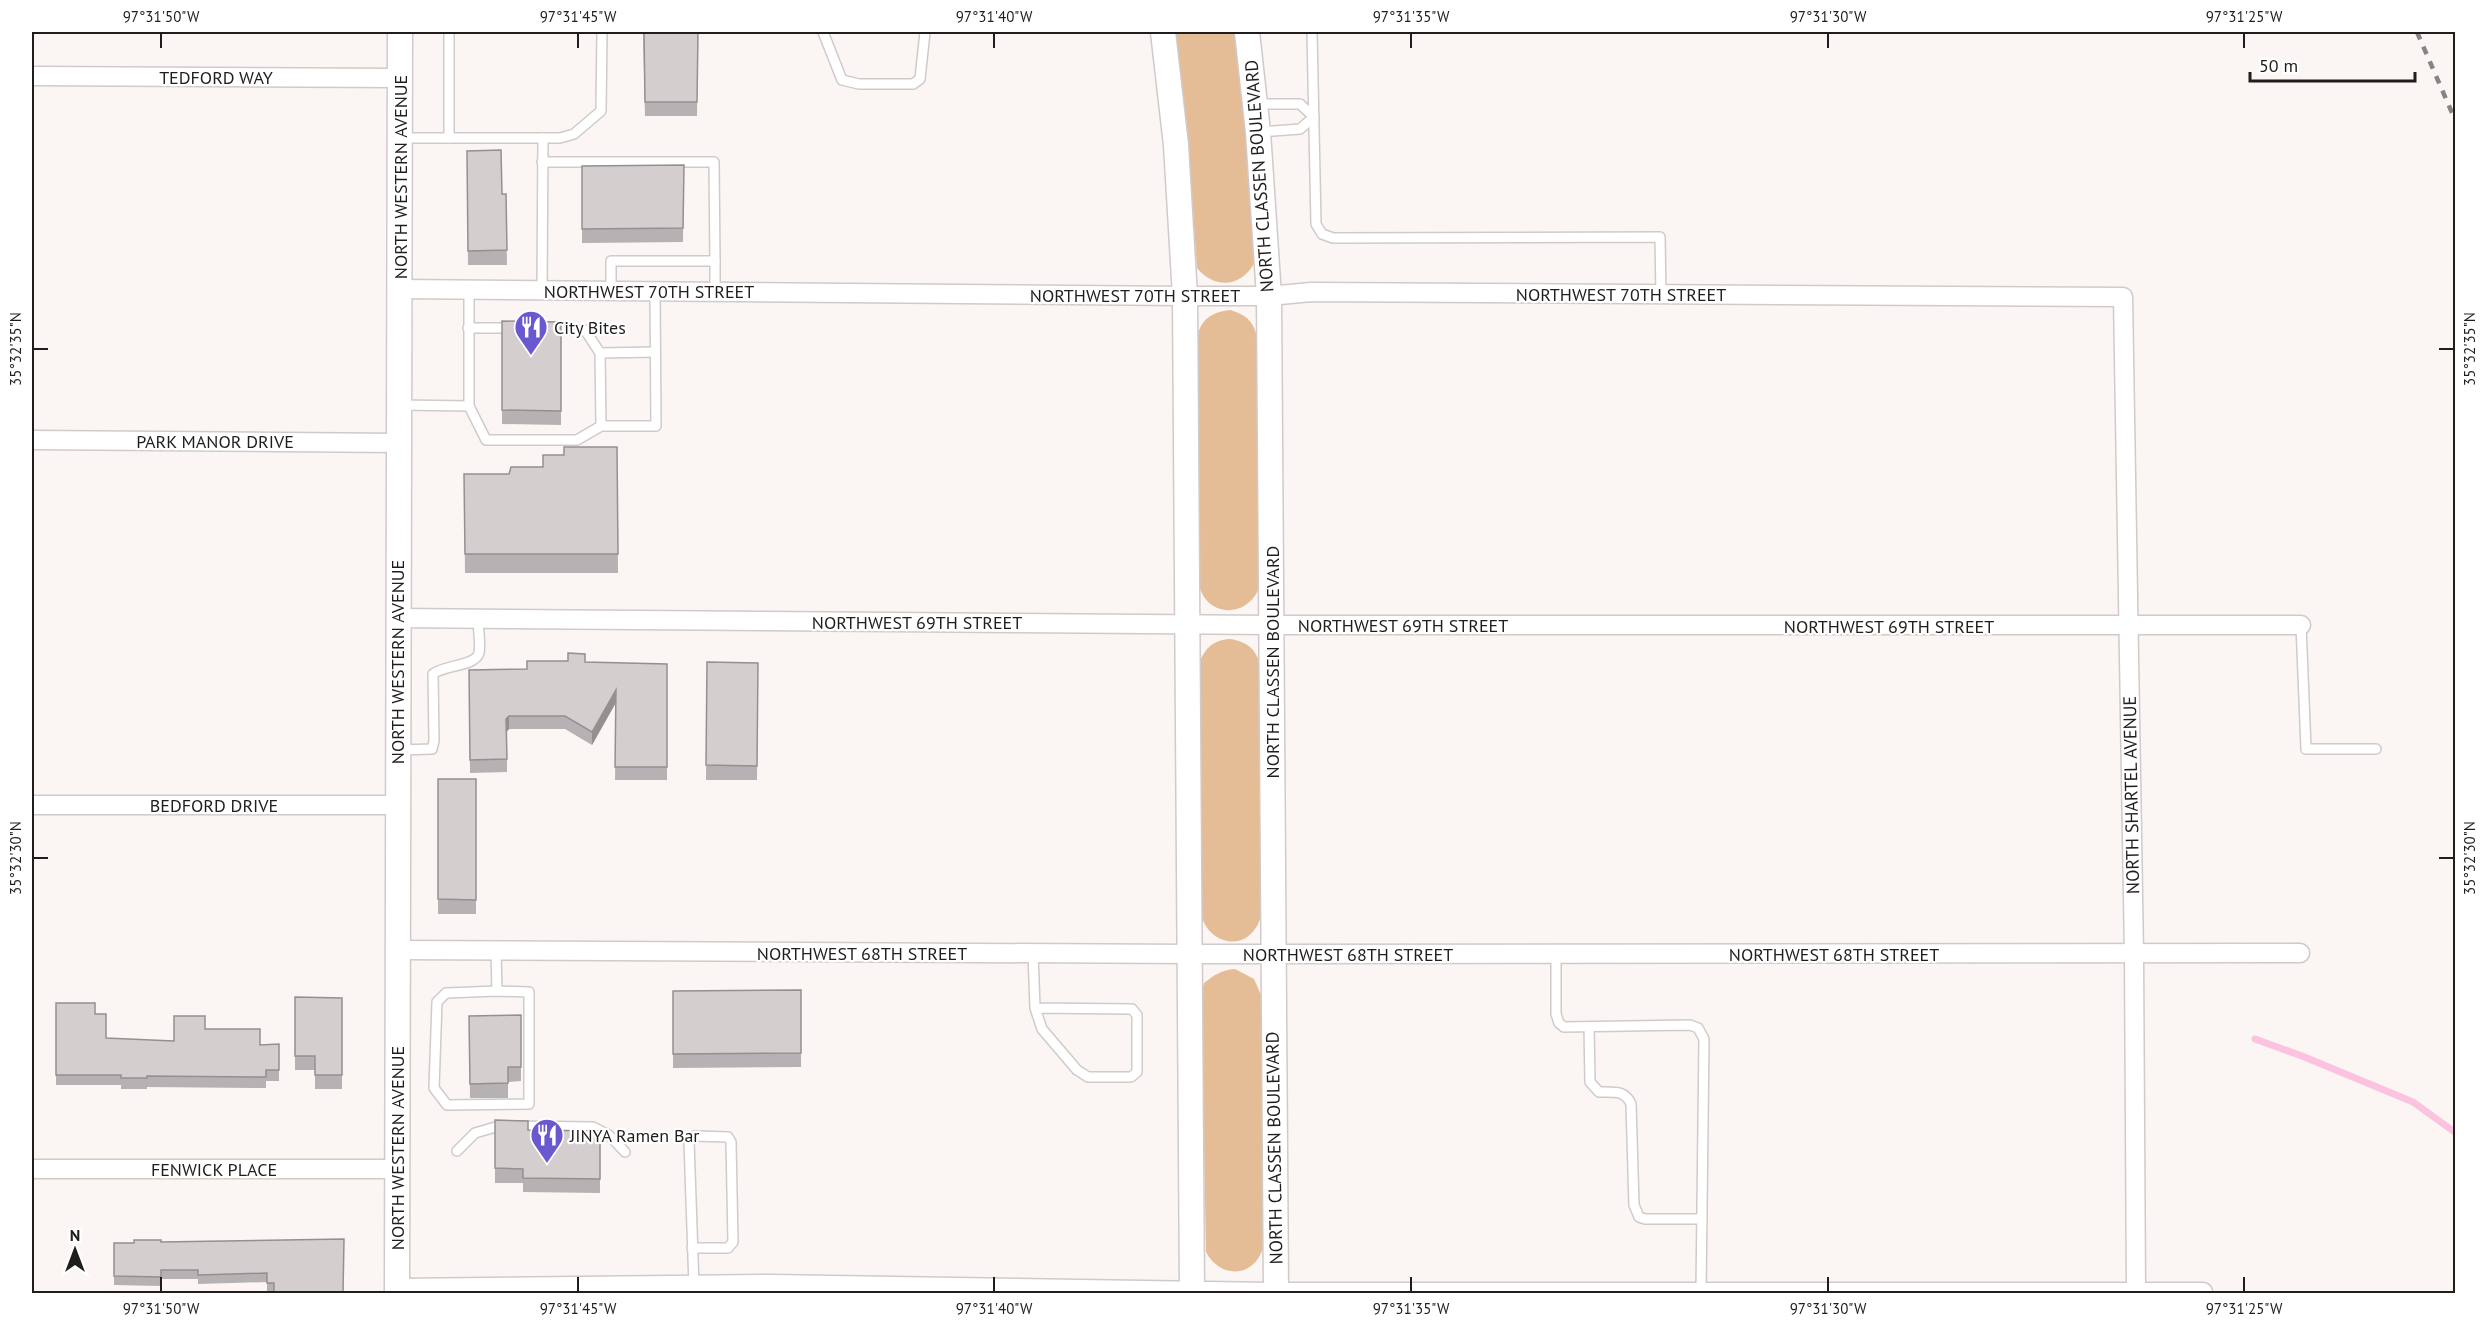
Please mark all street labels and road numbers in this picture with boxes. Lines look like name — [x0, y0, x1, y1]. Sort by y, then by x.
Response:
street label: NORTH CLASSEN BOULEVARD — [1239, 59, 1279, 293]
street label: TEDFORD WAY — [159, 66, 273, 89]
street label: NORTH WESTERN AVENUE — [389, 75, 412, 279]
street label: NORTHWEST 70TH STREET — [544, 280, 754, 303]
street label: NORTHWEST 70TH STREET — [1516, 283, 1726, 306]
street label: NORTHWEST 70TH STREET — [1030, 284, 1240, 307]
street label: PARK MANOR DRIVE — [136, 430, 294, 453]
street label: NORTH CLASSEN BOULEVARD — [1261, 546, 1284, 778]
street label: NORTH WESTERN AVENUE — [386, 560, 409, 764]
street label: NORTHWEST 69TH STREET — [812, 611, 1022, 634]
street label: NORTHWEST 69TH STREET — [1298, 614, 1508, 637]
street label: NORTHWEST 69TH STREET — [1784, 615, 1994, 638]
street label: NORTH SHARTEL AVENUE — [2118, 696, 2144, 894]
street label: BEDFORD DRIVE — [150, 794, 278, 817]
street label: NORTHWEST 68TH STREET — [757, 942, 967, 965]
street label: NORTHWEST 68TH STREET — [1243, 943, 1453, 966]
street label: NORTHWEST 68TH STREET — [1729, 943, 1939, 966]
street label: NORTH CLASSEN BOULEVARD — [1260, 1031, 1288, 1265]
street label: NORTH WESTERN AVENUE — [386, 1046, 409, 1250]
street label: FENWICK PLACE — [151, 1158, 277, 1181]

